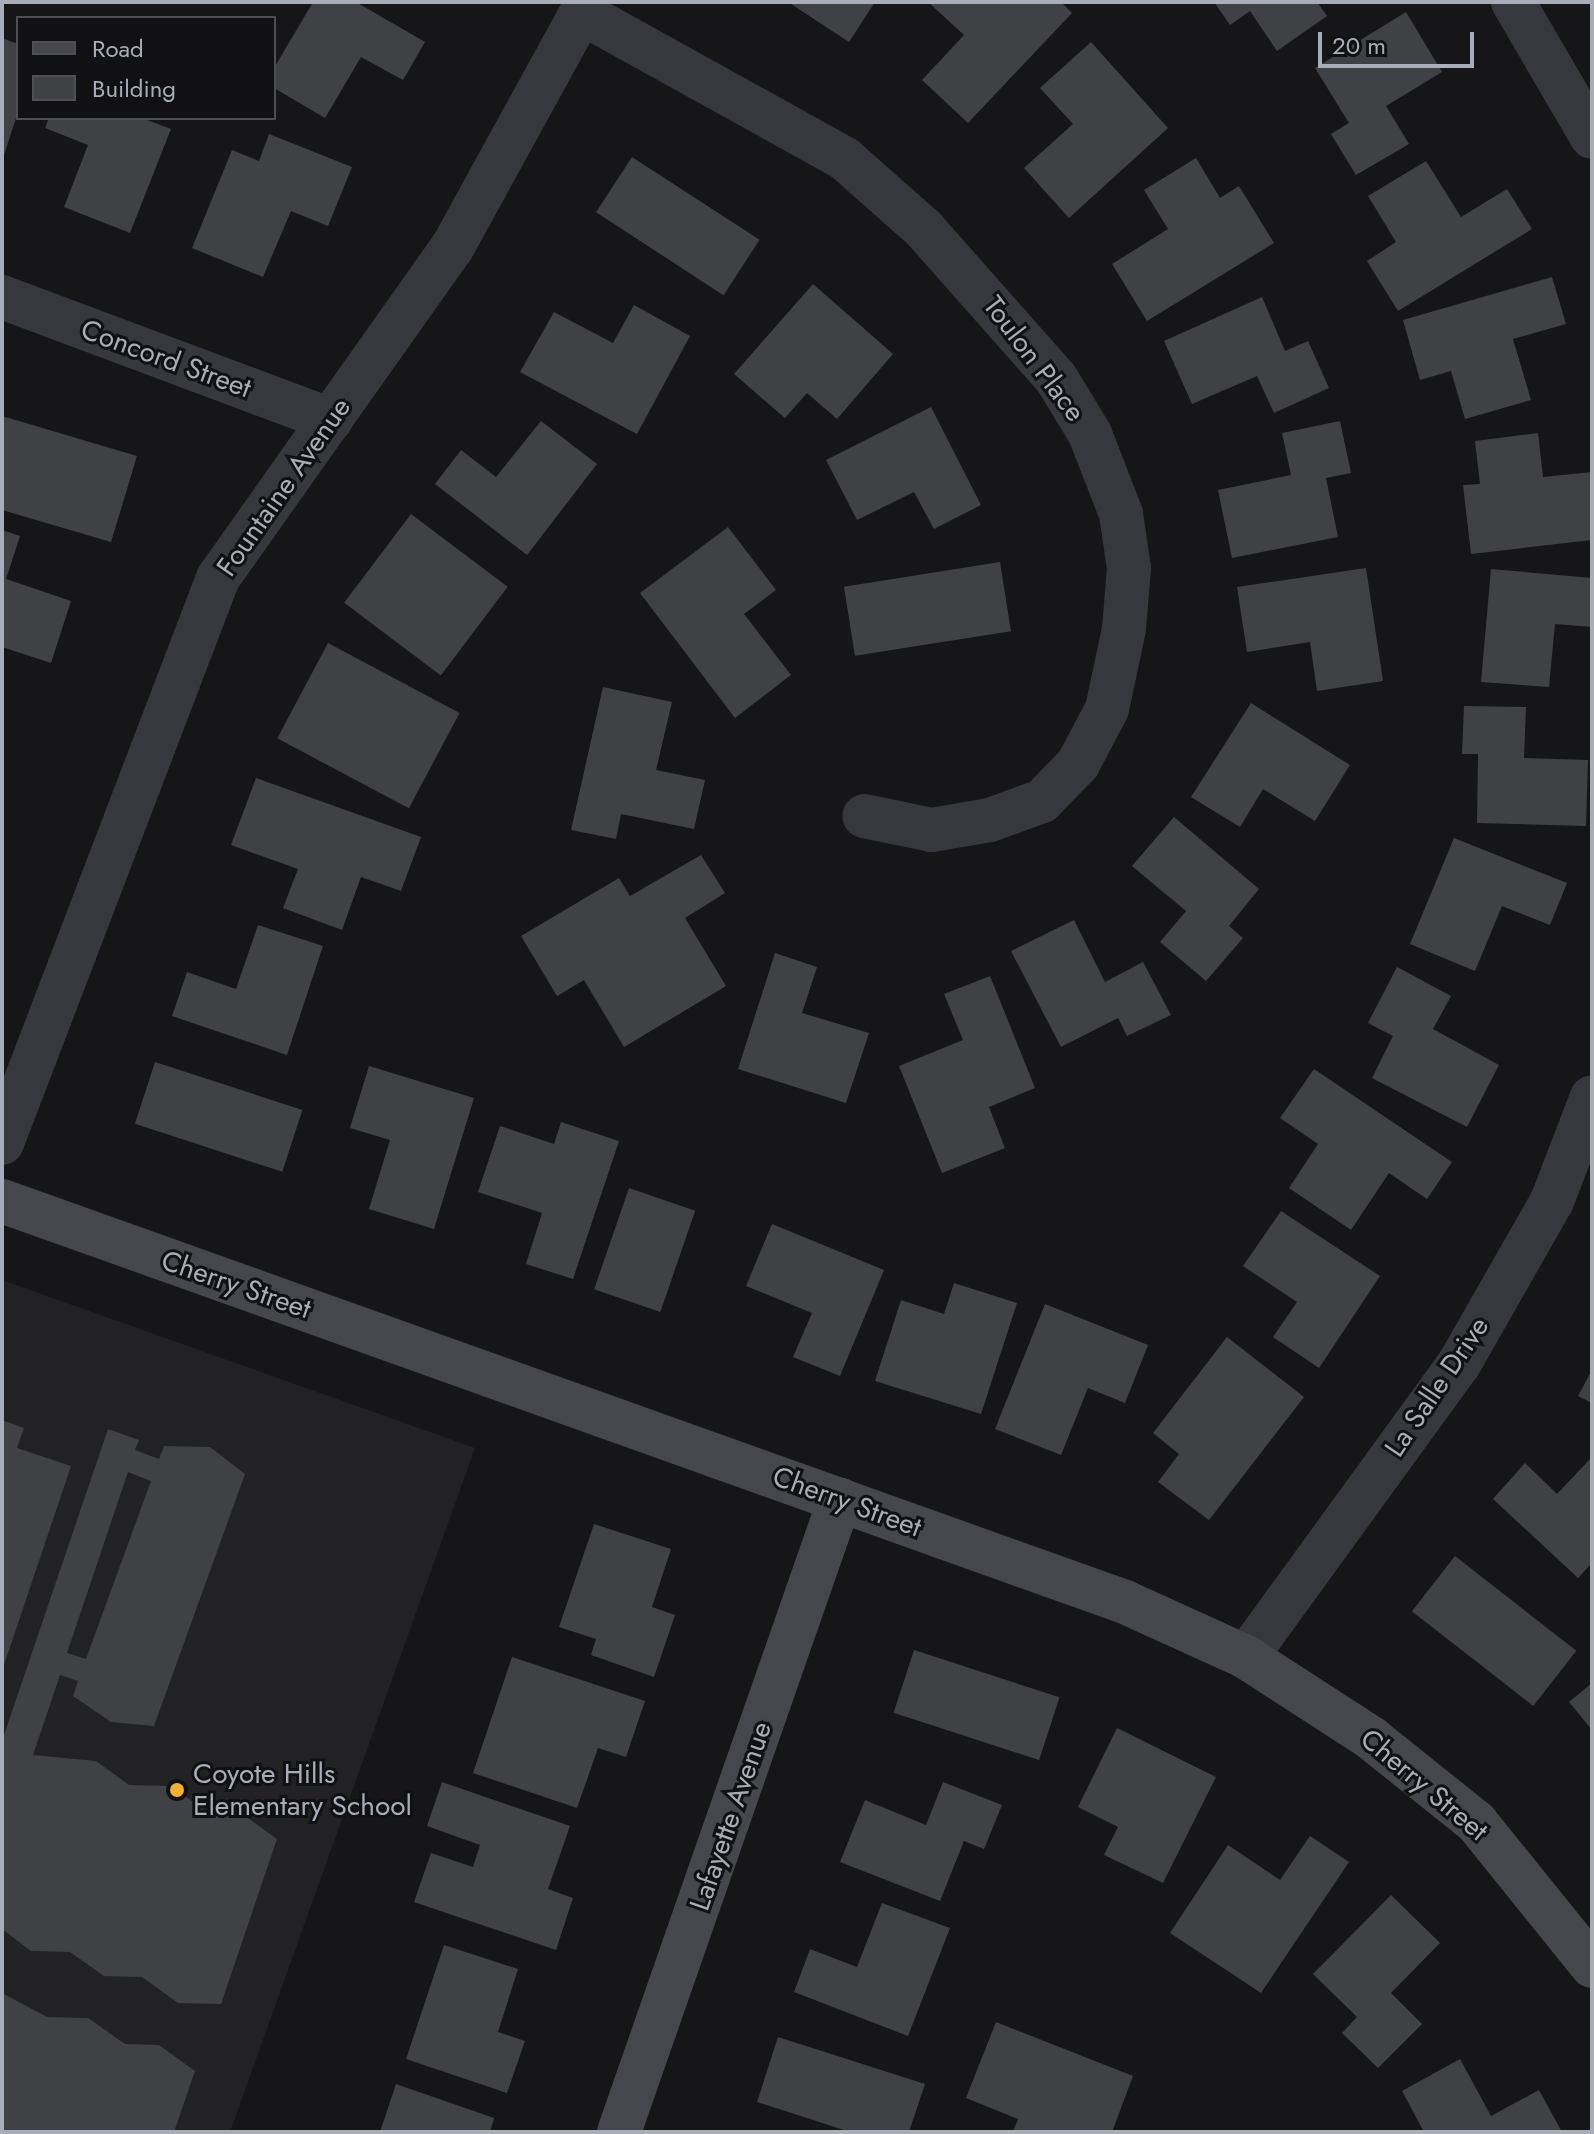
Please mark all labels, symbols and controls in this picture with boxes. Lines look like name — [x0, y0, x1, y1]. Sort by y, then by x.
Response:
legend — [16, 16, 276, 120]
scale bar — [1322, 16, 1478, 66]
text: 20 m — [1332, 28, 1386, 63]
text: Road — [92, 31, 144, 66]
text: Building — [92, 71, 176, 106]
street label: Toulon Place — [976, 290, 1092, 428]
street label: Concord Street — [76, 313, 256, 405]
street label: Fountaine Avenue — [210, 391, 358, 583]
street label: Cherry Street — [157, 1244, 315, 1326]
street label: La Salle Drive — [1378, 1311, 1496, 1463]
street label: Cherry Street — [768, 1460, 926, 1544]
street label: Lafayette Avenue — [683, 1717, 779, 1915]
street label: Cherry Street — [1353, 1722, 1495, 1848]
place label: Coyote Hills Elementary School — [193, 1757, 412, 1823]
marker: Coyote Hills Elementary School — [168, 1781, 186, 1799]

